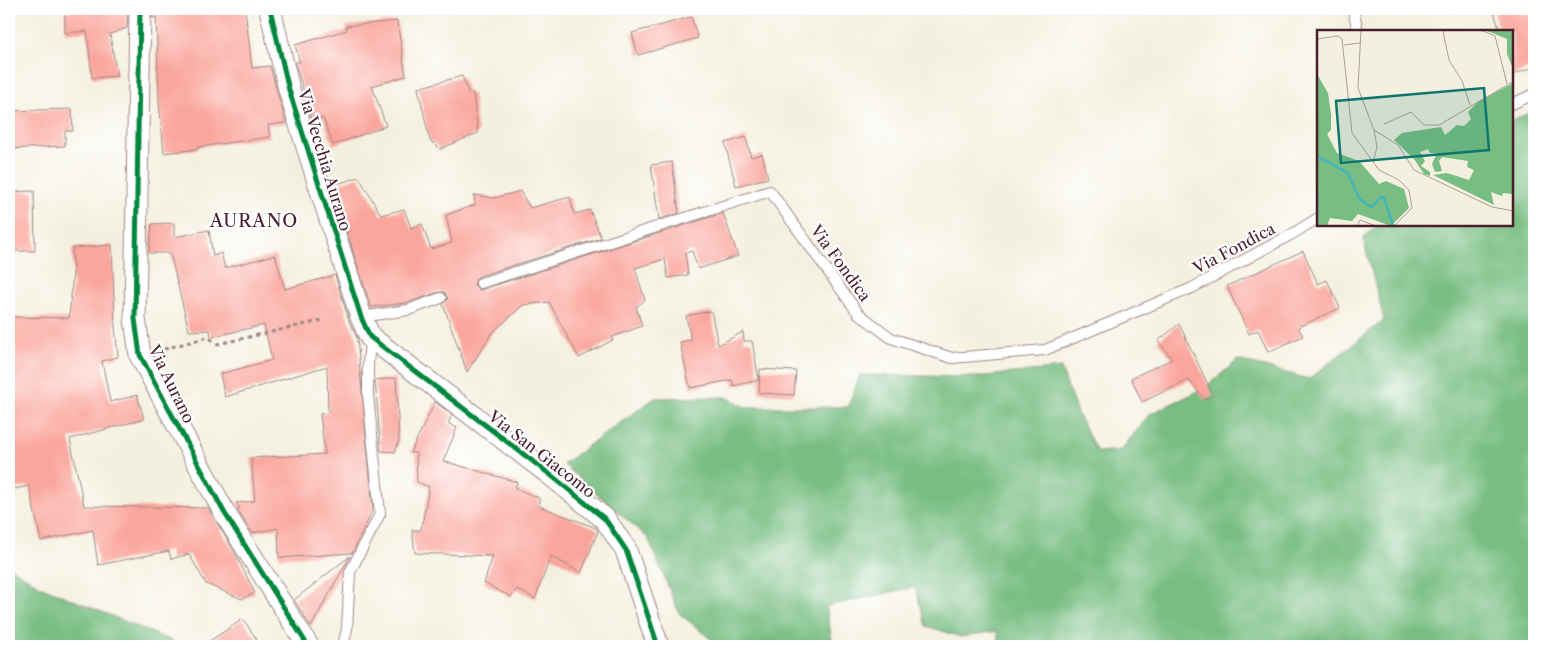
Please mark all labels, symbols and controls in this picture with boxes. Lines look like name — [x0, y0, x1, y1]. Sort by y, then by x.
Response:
inset map — [1317, 30, 1513, 226]
street label: Via Vecchia Aurano — [294, 86, 356, 234]
district label: AURANO — [209, 210, 298, 232]
street label: Via Fondica — [1189, 218, 1279, 278]
street label: Via Fondica — [806, 220, 876, 306]
street label: Via Aurano — [144, 341, 200, 427]
street label: Via San Giacomo — [484, 405, 600, 502]

